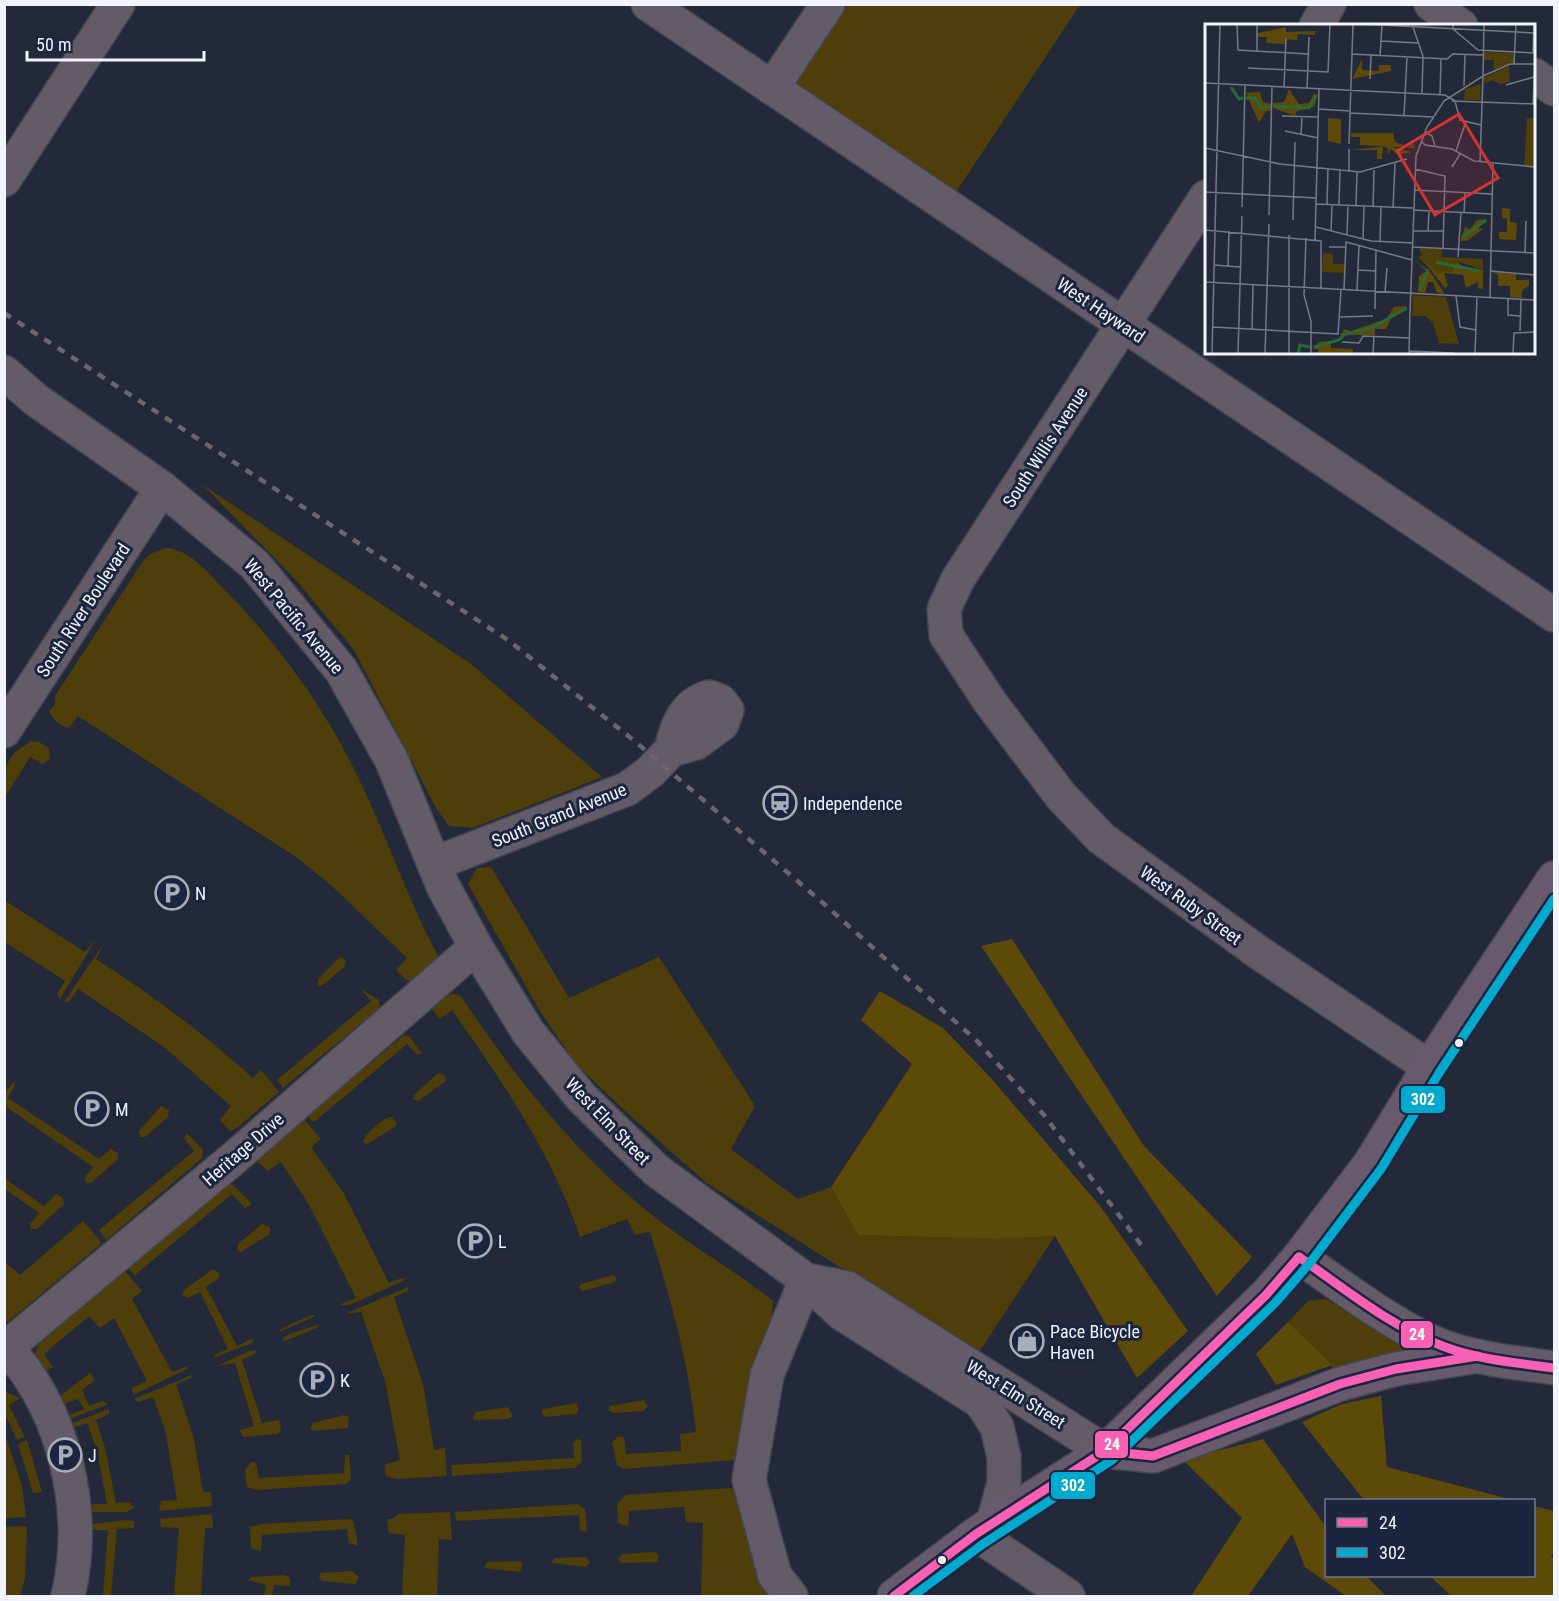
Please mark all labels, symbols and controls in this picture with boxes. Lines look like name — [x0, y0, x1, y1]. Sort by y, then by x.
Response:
scale bar — [27, 24, 204, 62]
inset map — [1205, 24, 1535, 354]
text: 50 m — [36, 34, 71, 55]
street label: West Hayward — [1053, 273, 1149, 347]
street label: South Willis Avenue — [998, 383, 1092, 511]
street label: South River Boulevard — [32, 539, 134, 681]
street label: West Pacific Avenue — [240, 554, 348, 678]
street label: South Grand Avenue — [489, 778, 629, 852]
station icon: Independence — [762, 785, 798, 821]
place label: Independence — [803, 793, 902, 814]
street label: West Ruby Street — [1136, 861, 1246, 949]
parking icon: N — [154, 875, 190, 911]
place label: N — [195, 883, 206, 904]
unlabelled marker — [1453, 1037, 1465, 1049]
street label: West Elm Street — [561, 1073, 655, 1169]
line badge: 302 — [1400, 1085, 1446, 1114]
text: 302 — [1411, 1090, 1435, 1109]
parking icon: M — [74, 1091, 110, 1127]
place label: M — [115, 1099, 129, 1120]
street label: Heritage Drive — [198, 1108, 288, 1190]
parking icon: L — [457, 1223, 493, 1259]
place label: L — [498, 1231, 507, 1252]
line badge: 24 — [1400, 1320, 1434, 1349]
place label: Pace Bicycle Haven — [1050, 1321, 1140, 1363]
shop icon: Pace Bicycle Haven — [1009, 1323, 1045, 1359]
text: 24 — [1409, 1325, 1425, 1344]
street label: West Elm Street — [963, 1355, 1069, 1433]
parking icon: K — [299, 1362, 335, 1398]
place label: K — [340, 1370, 350, 1391]
line badge: 24 — [1094, 1430, 1129, 1459]
text: 24 — [1104, 1435, 1120, 1454]
parking icon: J — [47, 1437, 83, 1473]
place label: J — [88, 1445, 97, 1466]
line badge: 302 — [1050, 1471, 1096, 1500]
text: 302 — [1061, 1476, 1085, 1495]
legend — [1325, 1499, 1535, 1577]
text: 24 — [1379, 1512, 1397, 1533]
text: 302 — [1379, 1542, 1406, 1563]
unlabelled marker — [936, 1554, 948, 1566]

